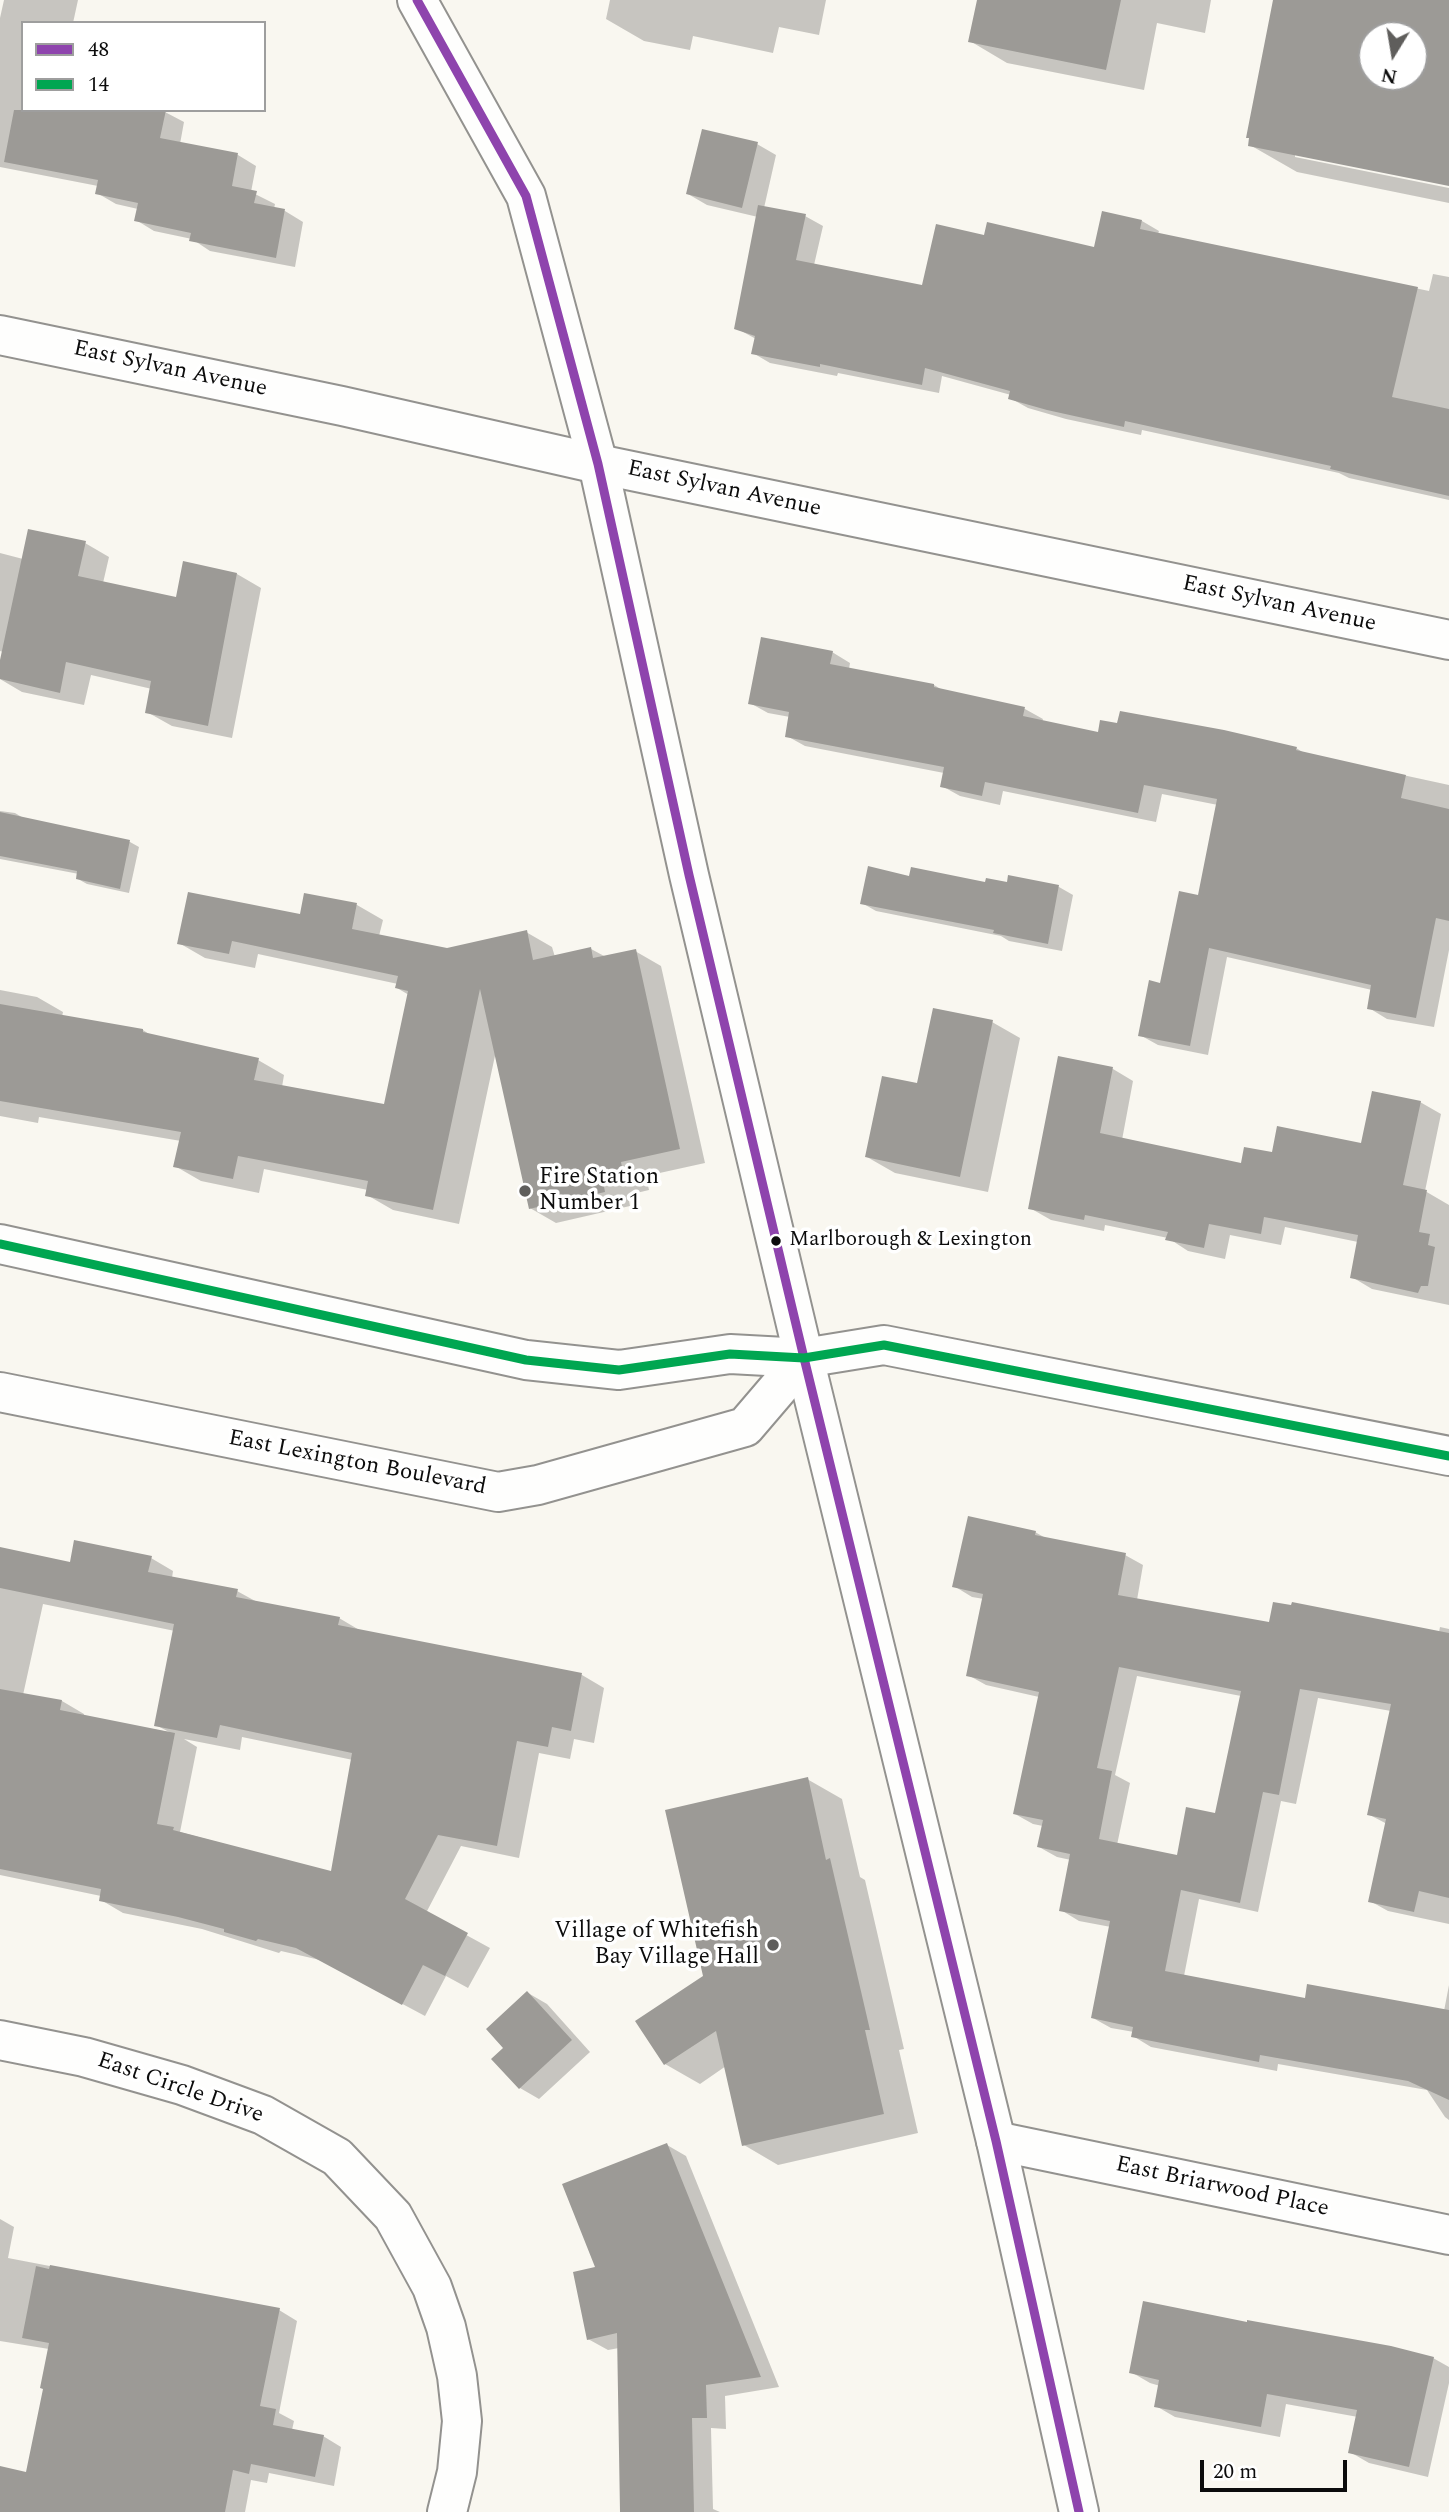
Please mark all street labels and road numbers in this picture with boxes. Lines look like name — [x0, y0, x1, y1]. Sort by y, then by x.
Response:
street label: East Sylvan Avenue — [70, 336, 270, 404]
street label: East Sylvan Avenue — [624, 456, 824, 524]
street label: East Sylvan Avenue — [1179, 571, 1379, 639]
street label: East Lexington Boulevard — [226, 1425, 488, 1503]
street label: East Circle Drive — [93, 2048, 267, 2130]
street label: East Briarwood Place — [1113, 2152, 1331, 2224]

